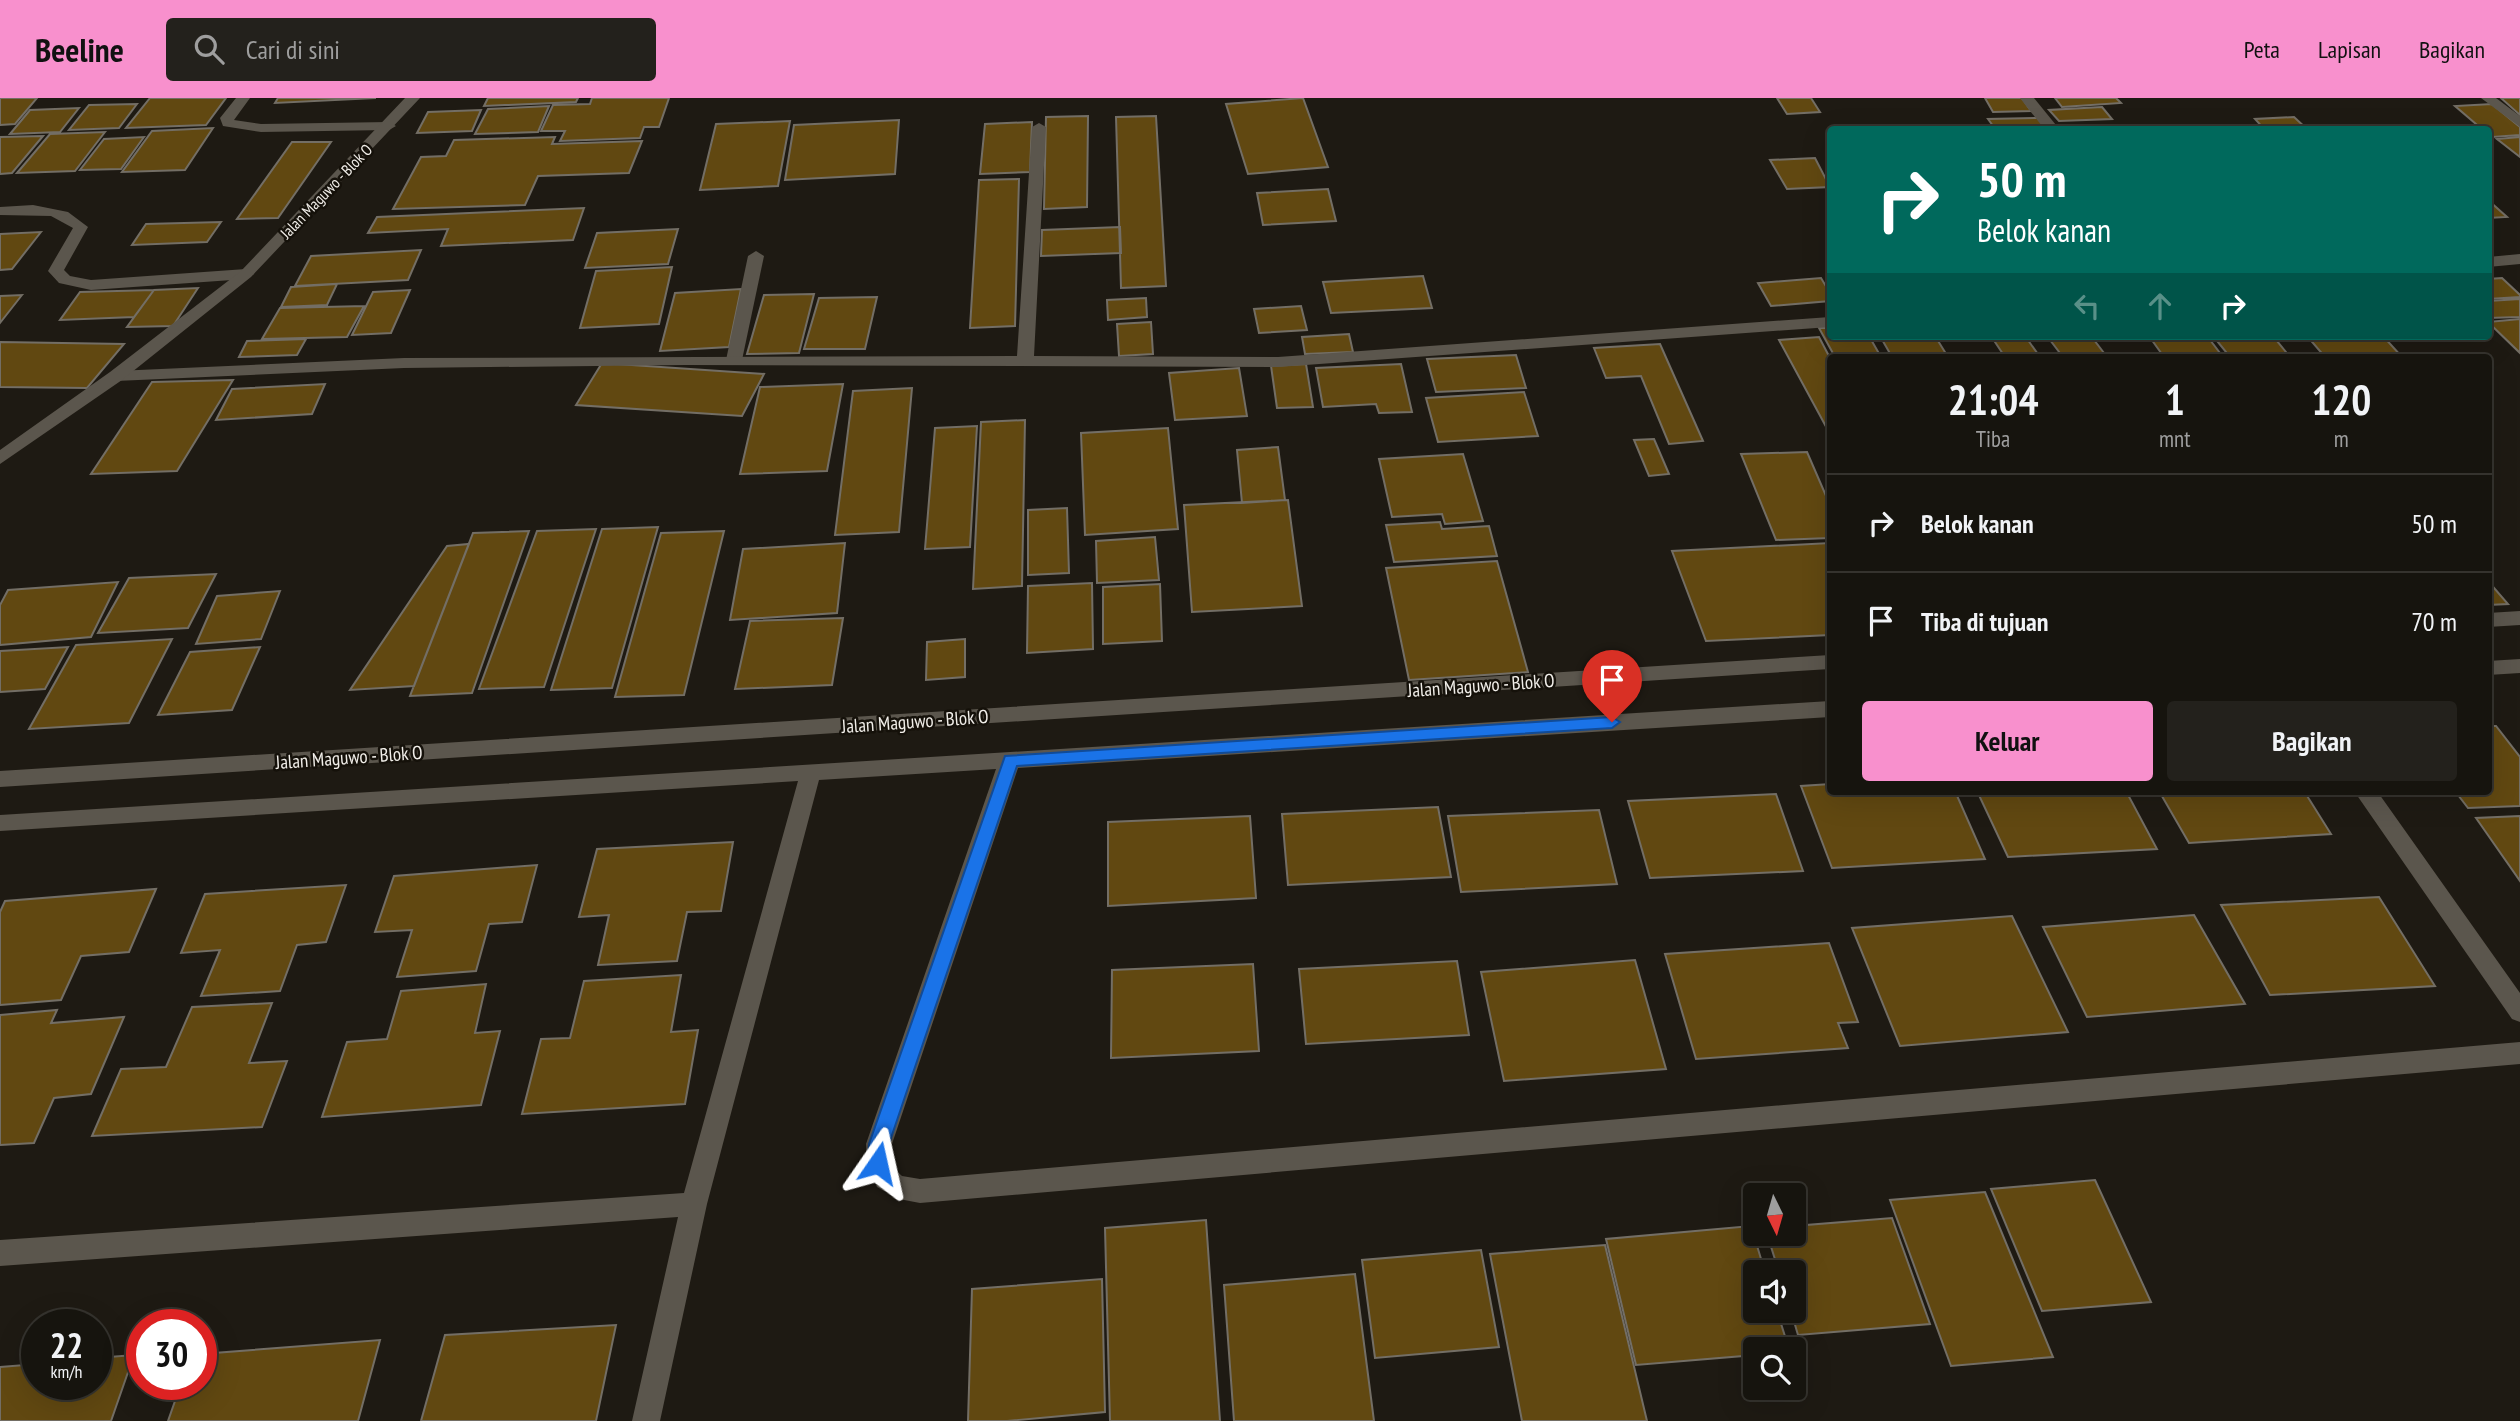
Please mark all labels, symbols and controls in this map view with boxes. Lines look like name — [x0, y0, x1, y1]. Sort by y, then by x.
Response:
search box — [166, 18, 656, 81]
text: Beeline — [35, 28, 124, 71]
icon: search — [190, 30, 228, 68]
text: Cari di sini — [246, 33, 340, 66]
text: Peta — [2244, 34, 2280, 65]
text: Lapisan — [2318, 34, 2381, 65]
text: Bagikan — [2419, 34, 2485, 65]
street label: Jalan Maguwo - Blok O — [275, 139, 376, 243]
text: 50 m — [1977, 147, 2066, 211]
icon: right — [1862, 154, 1953, 245]
text: Belok kanan — [1977, 209, 2111, 251]
icon: left — [2068, 287, 2106, 325]
icon: ahead — [2141, 287, 2179, 325]
icon: right — [2214, 287, 2252, 325]
text: 21:04 — [1948, 372, 2038, 427]
text: 1 — [2165, 372, 2185, 427]
text: 120 — [2311, 372, 2371, 427]
text: Tiba — [1976, 424, 2010, 453]
text: mnt — [2159, 424, 2191, 453]
text: m — [2334, 424, 2349, 453]
icon: right — [1862, 504, 1900, 542]
text: Belok kanan — [1921, 507, 2034, 540]
text: 50 m — [2411, 507, 2457, 540]
icon: arrive — [1862, 602, 1900, 640]
text: Tiba di tujuan — [1921, 605, 2049, 638]
text: 70 m — [2411, 605, 2457, 638]
pin — [1582, 650, 1642, 722]
icon: arrive — [1593, 661, 1631, 699]
street label: Jalan Maguwo - Blok O — [1406, 668, 1555, 702]
button: Keluar — [1862, 701, 2153, 781]
button: Bagikan — [2167, 701, 2457, 781]
street label: Jalan Maguwo - Blok O — [840, 704, 989, 738]
street label: Jalan Maguwo - Blok O — [274, 740, 423, 774]
position arrow — [841, 1126, 915, 1200]
north arrow — [1743, 1183, 1806, 1246]
map controls — [1743, 1183, 1806, 1400]
button: sound — [1743, 1260, 1806, 1323]
speed limit sign: 30 — [126, 1309, 217, 1400]
text: 22 — [50, 1322, 83, 1368]
button: search — [1743, 1337, 1806, 1400]
text: km/h — [51, 1360, 82, 1383]

